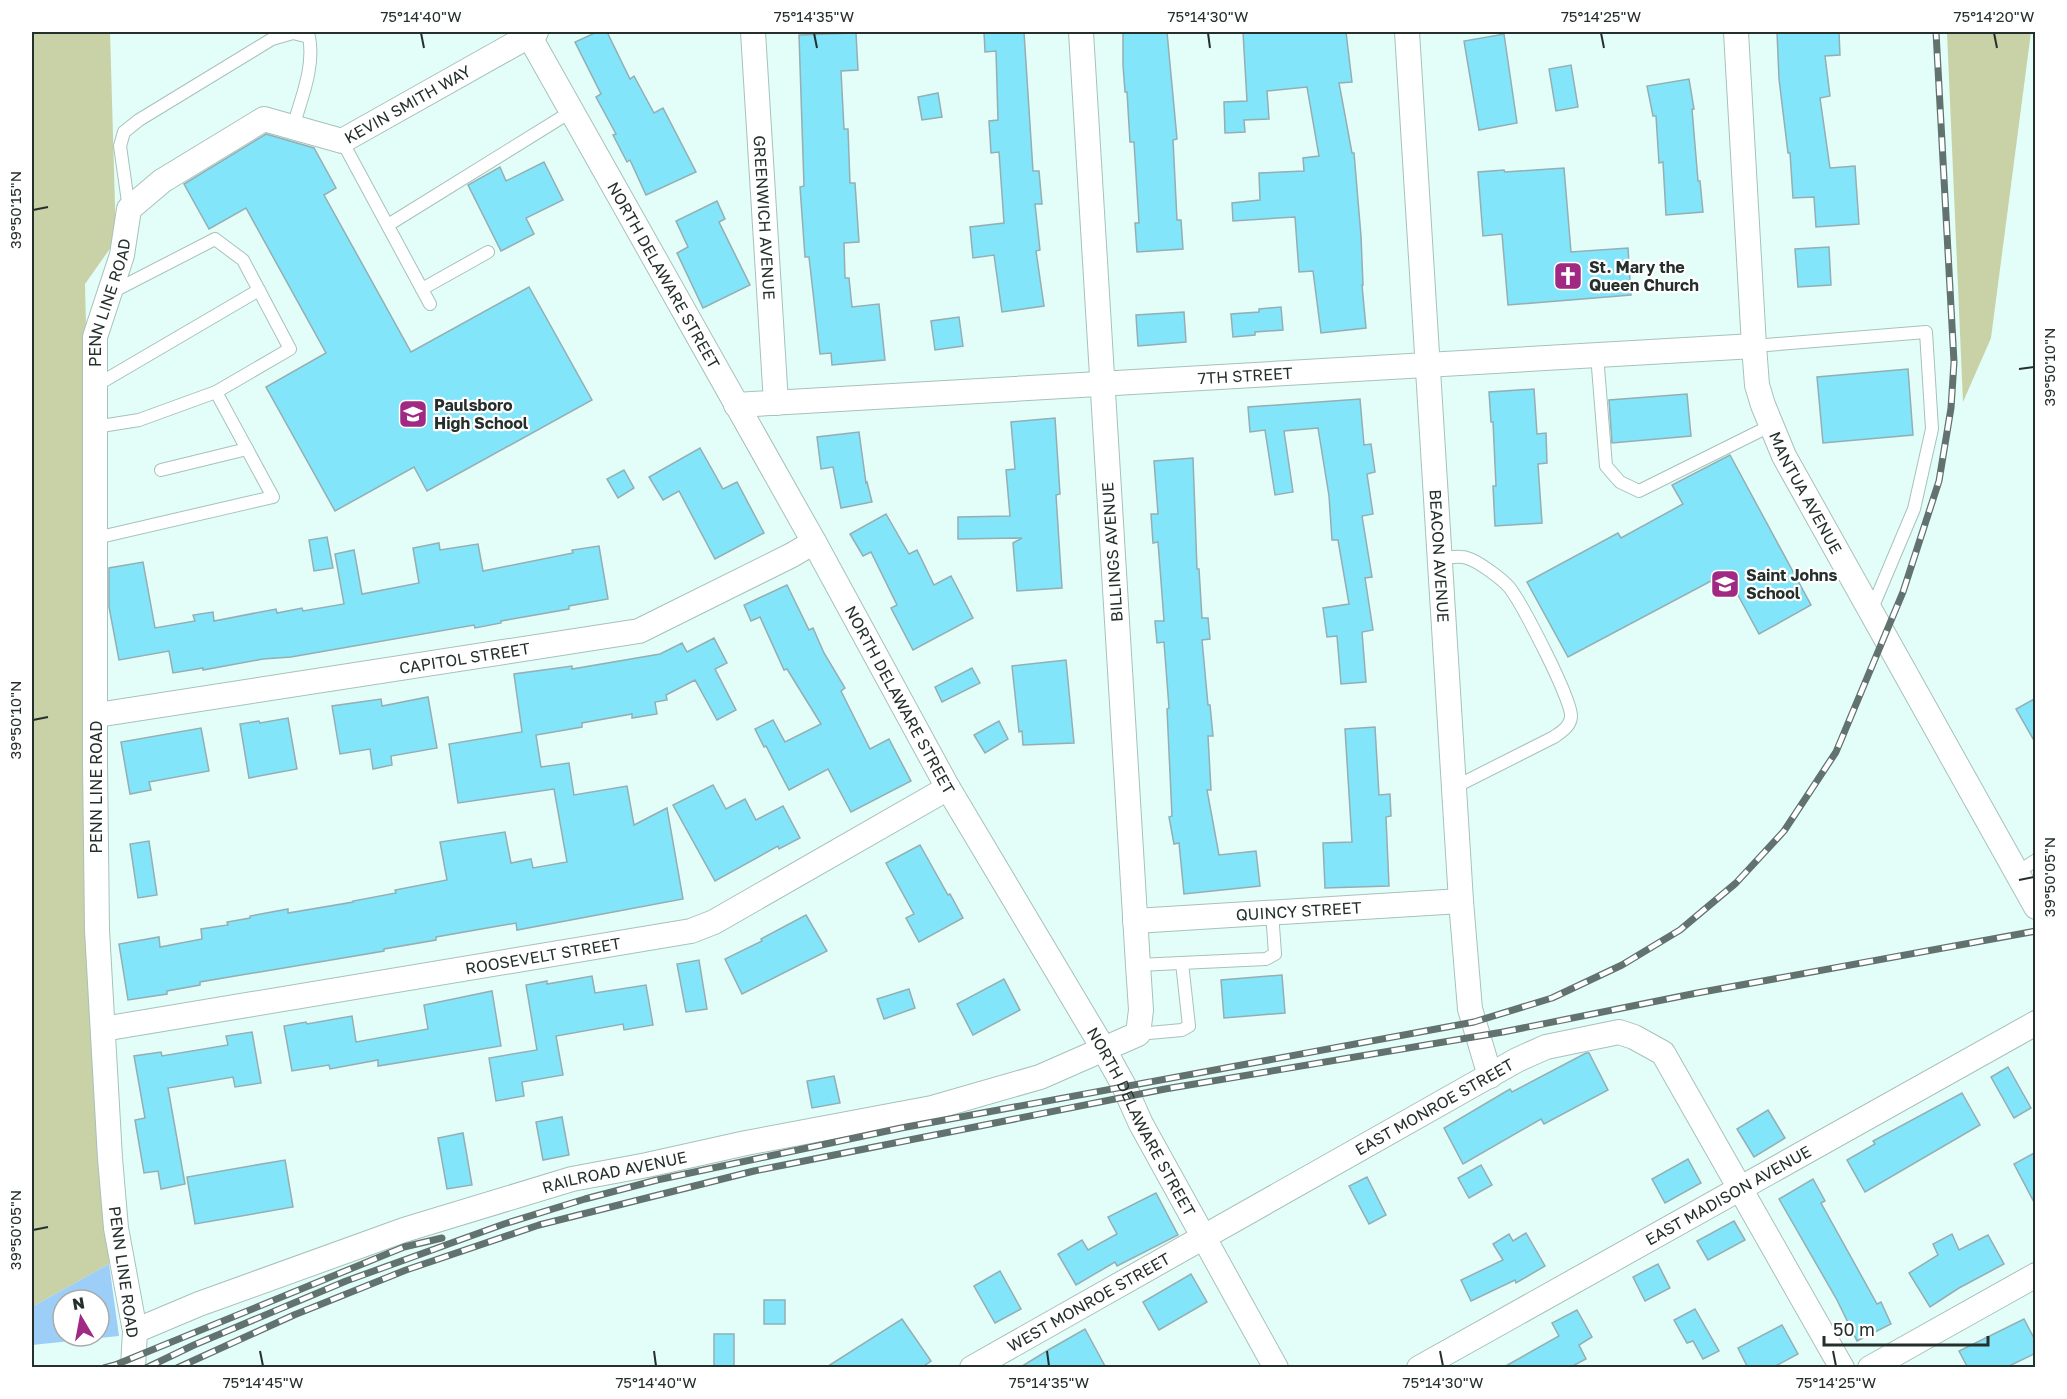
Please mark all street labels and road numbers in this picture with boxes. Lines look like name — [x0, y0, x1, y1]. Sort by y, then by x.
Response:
street label: KEVIN SMITH WAY — [341, 60, 475, 148]
street label: GREENWICH AVENUE — [749, 135, 780, 300]
street label: NORTH DELAWARE STREET — [603, 178, 724, 372]
street label: PENN LINE ROAD — [85, 237, 134, 367]
street label: 7TH STREET — [1197, 363, 1293, 388]
street label: MANTUA AVENUE — [1765, 428, 1847, 557]
street label: BILLINGS AVENUE — [1097, 481, 1127, 623]
street label: BEACON AVENUE — [1425, 489, 1454, 623]
street label: NORTH DELAWARE STREET — [841, 602, 959, 798]
street label: CAPITOL STREET — [398, 638, 531, 678]
street label: PENN LINE ROAD — [86, 721, 106, 853]
street label: QUINCY STREET — [1235, 897, 1362, 925]
street label: ROOSEVELT STREET — [464, 933, 622, 978]
street label: NORTH DELAWARE STREET — [1083, 1023, 1200, 1220]
street label: EAST MONROE STREET — [1351, 1054, 1517, 1160]
street label: EAST MADISON AVENUE — [1642, 1141, 1814, 1250]
street label: RAILROAD AVENUE — [540, 1146, 689, 1198]
street label: PENN LINE ROAD — [105, 1205, 143, 1339]
street label: WEST MONROE STREET — [1004, 1248, 1174, 1356]

